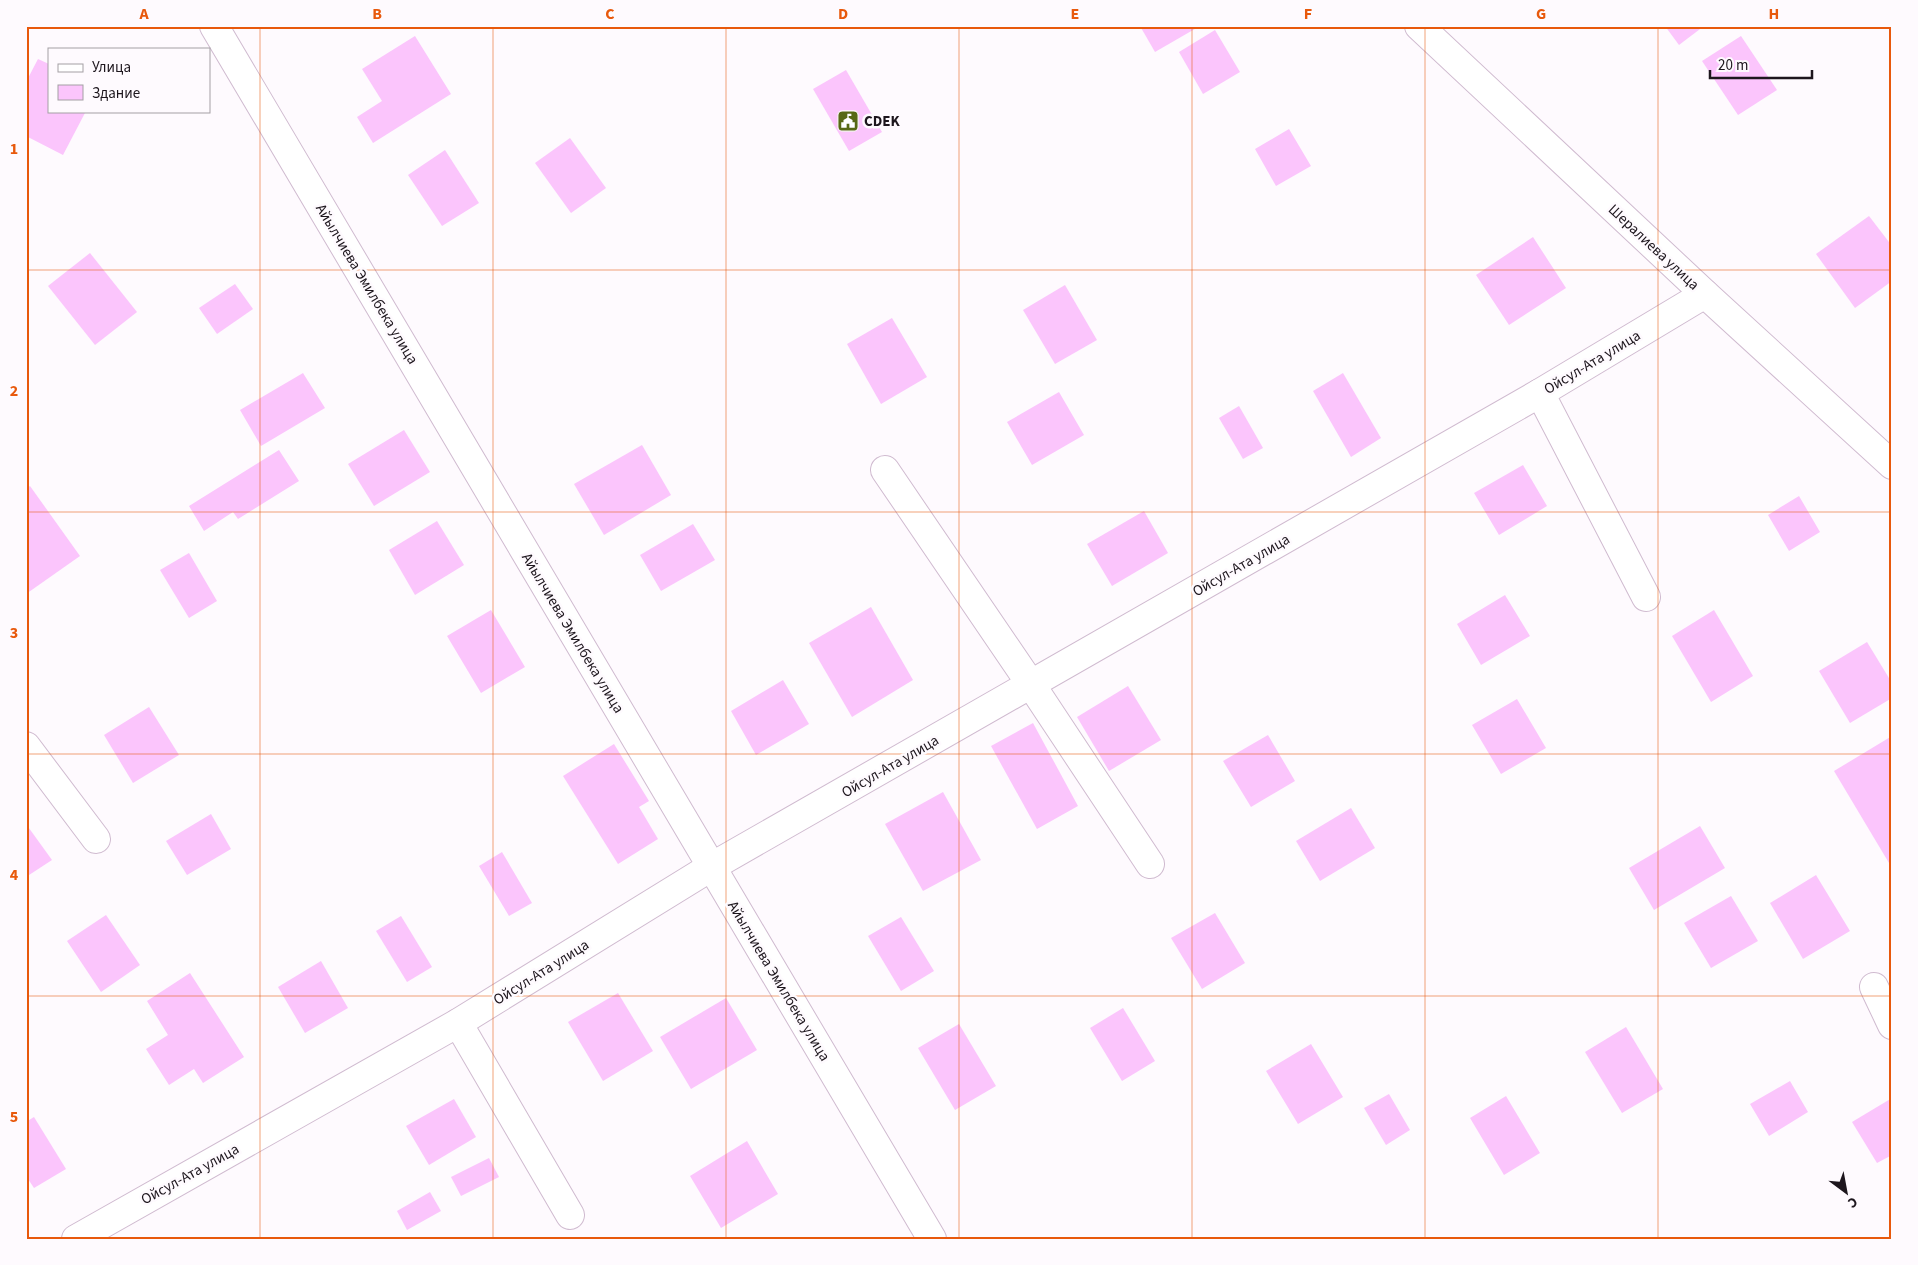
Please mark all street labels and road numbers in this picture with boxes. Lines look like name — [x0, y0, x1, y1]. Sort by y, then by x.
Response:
street label: Айылчиева Эмилбека улица — [310, 200, 423, 368]
street label: Шералиева улица — [1603, 200, 1704, 295]
street label: Ойсул-Ата улица — [1540, 325, 1645, 400]
street label: Ойсул-Ата улица — [1189, 529, 1294, 602]
street label: Айылчиева Эмилбека улица — [516, 549, 629, 717]
street label: Ойсул-Ата улица — [838, 730, 943, 803]
street label: Айылчиева Эмилбека улица — [722, 897, 835, 1065]
street label: Ойсул-Ата улица — [489, 935, 593, 1010]
street label: Ойсул-Ата улица — [137, 1139, 243, 1210]

